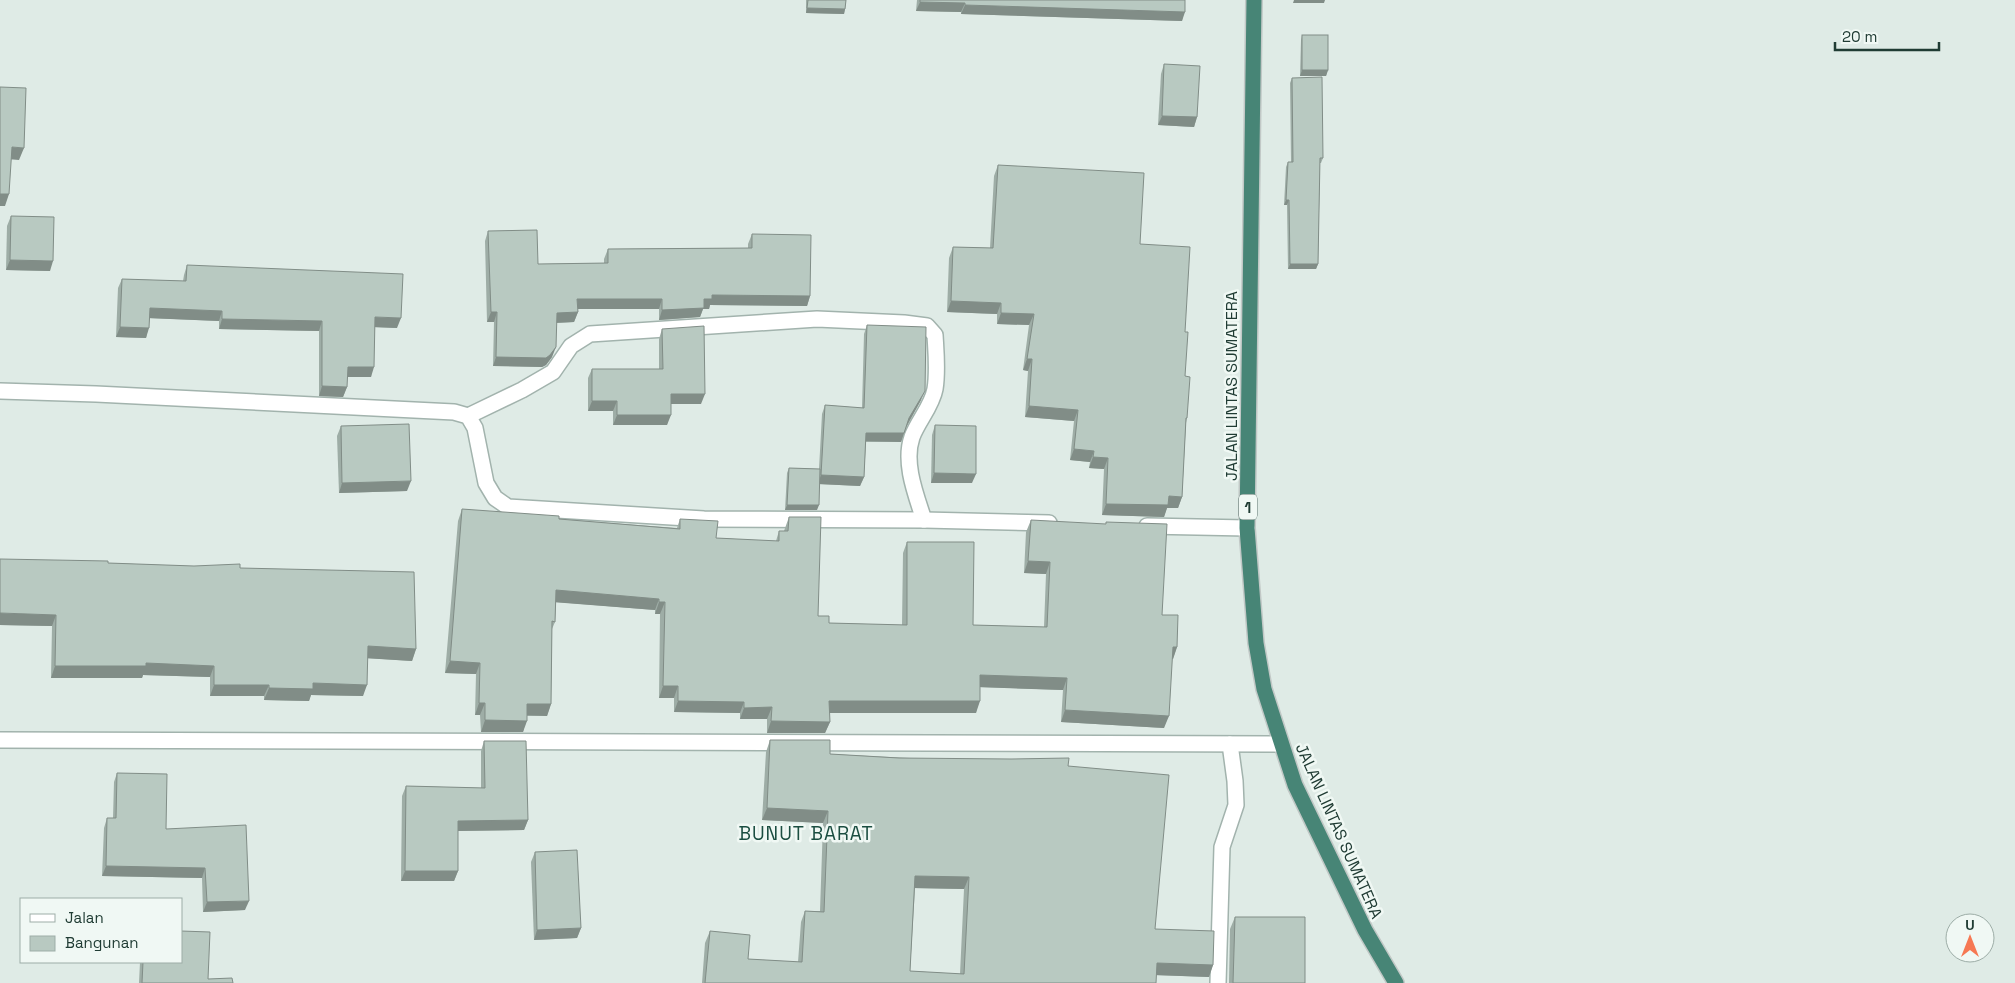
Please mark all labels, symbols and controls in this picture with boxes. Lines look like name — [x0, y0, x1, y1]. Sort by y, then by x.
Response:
scale bar — [1835, 20, 1939, 52]
text: 20 m — [1842, 27, 1877, 46]
street label: JALAN LINTAS SUMATERA — [1221, 291, 1242, 481]
road number: 1 — [1239, 494, 1257, 520]
street label: JALAN LINTAS SUMATERA — [1291, 740, 1387, 922]
district label: BUNUT BARAT — [738, 821, 874, 846]
legend — [20, 898, 182, 963]
text: Jalan — [65, 908, 104, 927]
north arrow — [1945, 913, 1995, 963]
text: U — [1965, 916, 1975, 934]
text: Bangunan — [65, 933, 139, 952]

